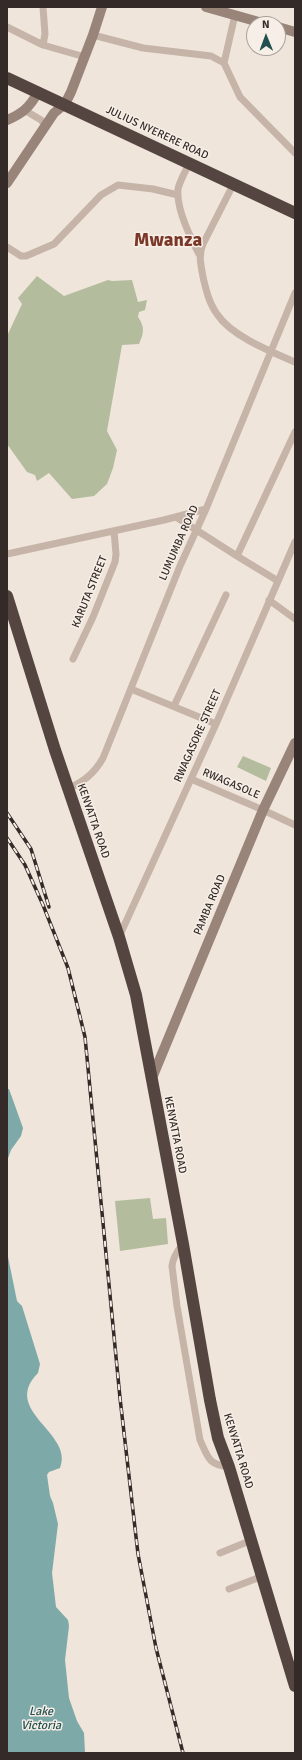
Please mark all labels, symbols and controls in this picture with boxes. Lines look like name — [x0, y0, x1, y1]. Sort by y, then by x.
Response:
north arrow — [246, 16, 286, 56]
text: N — [262, 18, 270, 31]
street label: JULIUS NYERERE ROAD — [104, 103, 210, 163]
district label: Mwanza — [134, 230, 202, 252]
street label: LUMUMBA ROAD — [156, 503, 202, 583]
street label: KARUTA STREET — [70, 554, 110, 630]
street label: RWAGASORE STREET — [172, 688, 224, 784]
street label: RWAGASOLE — [200, 766, 262, 802]
street label: KENYATTA ROAD — [74, 782, 112, 860]
street label: PAMBA ROAD — [191, 873, 229, 937]
street label: KENYATTA ROAD — [161, 1095, 189, 1175]
street label: KENYATTA ROAD — [220, 1412, 256, 1490]
water label: Lake Victoria — [21, 1705, 61, 1733]

